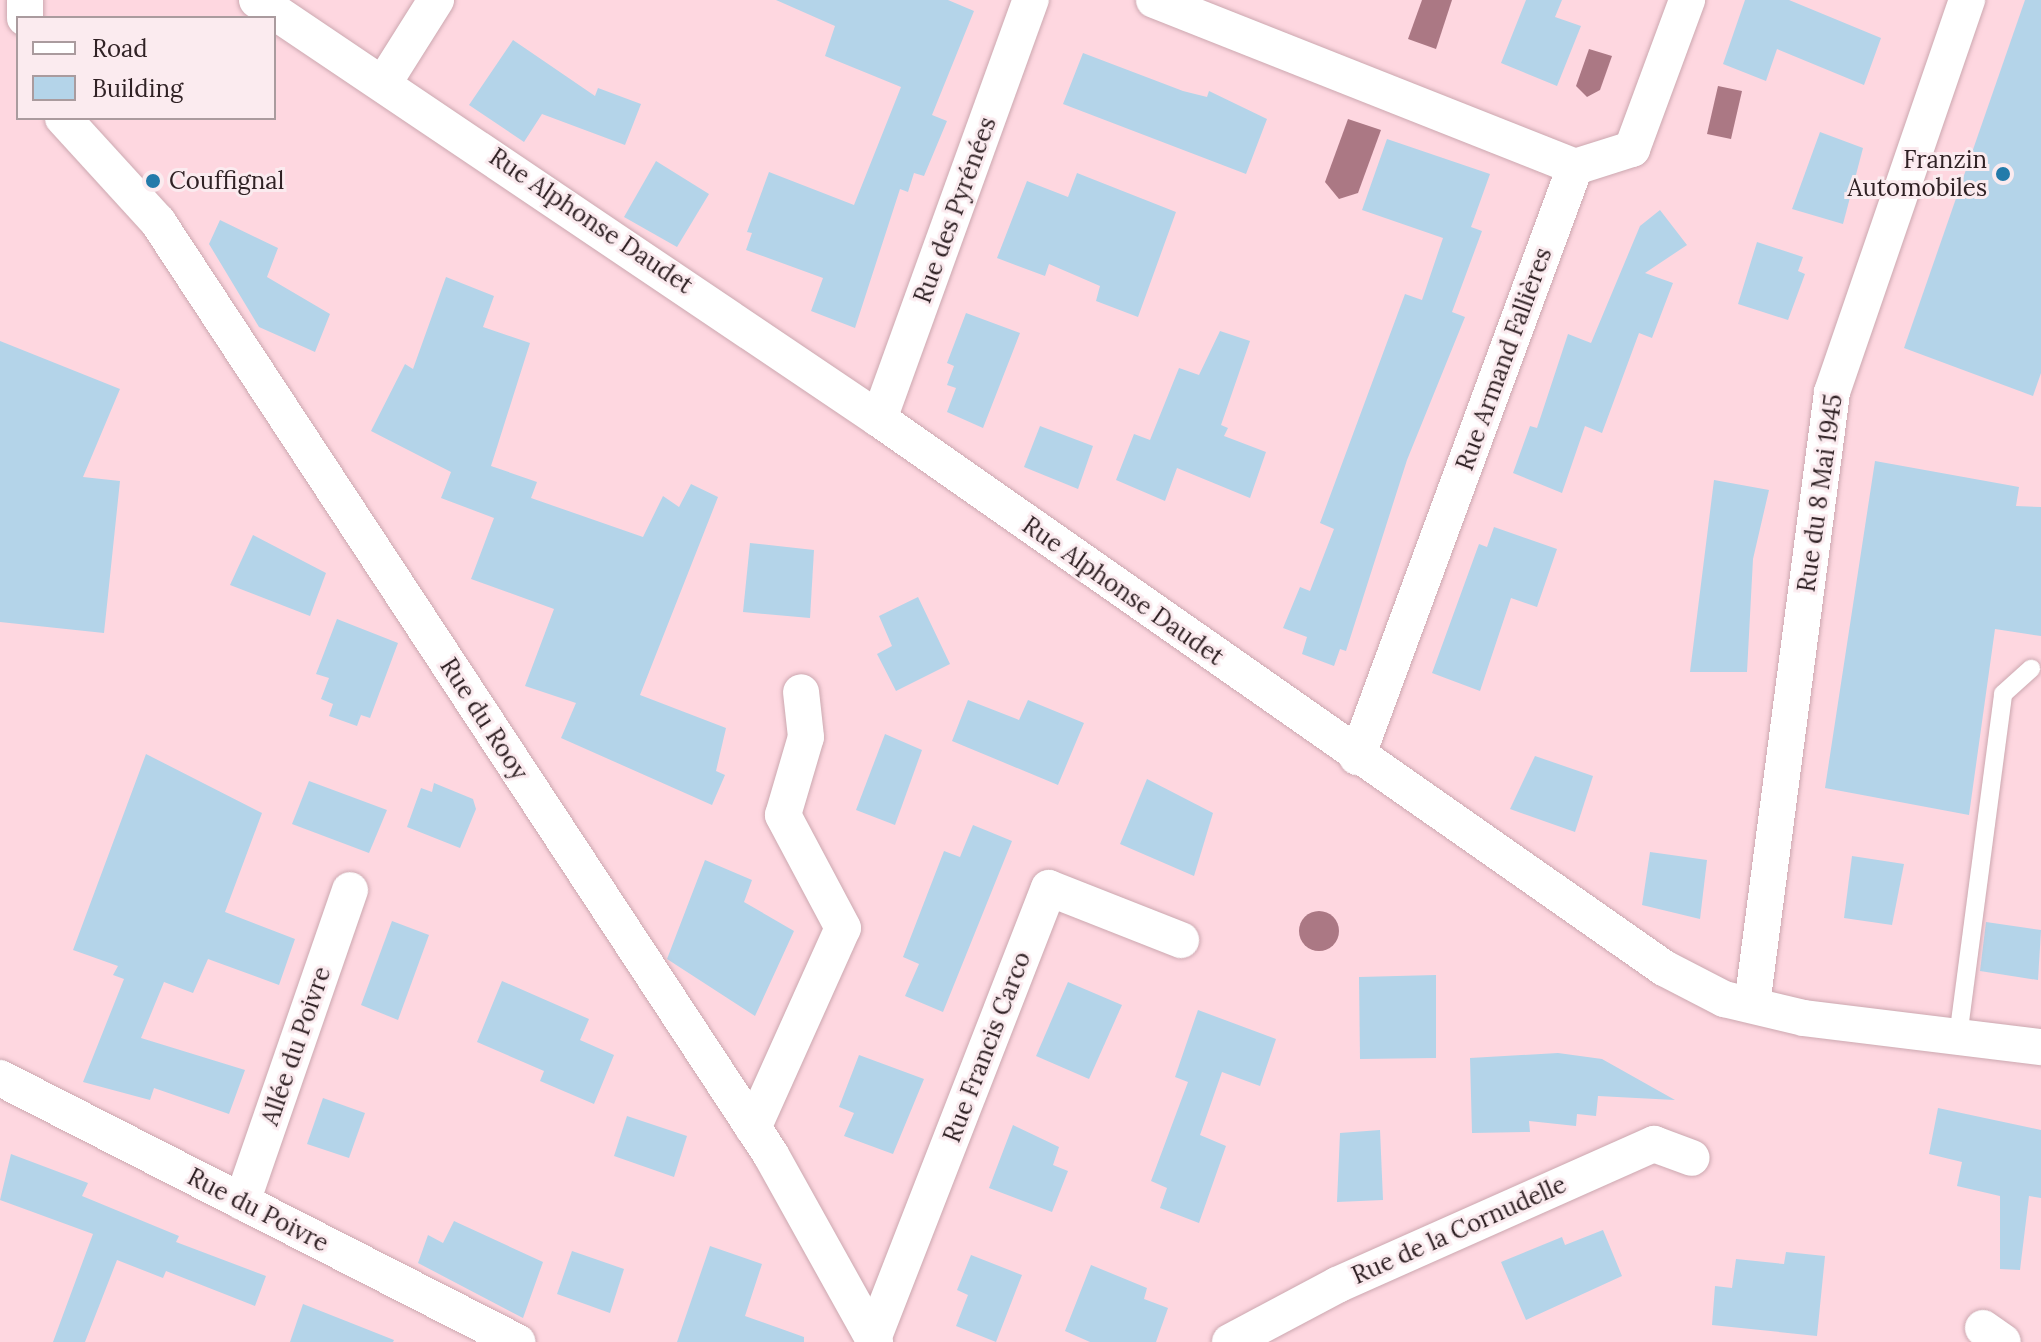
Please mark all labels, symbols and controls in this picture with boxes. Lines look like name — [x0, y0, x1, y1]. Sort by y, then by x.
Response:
legend — [16, 16, 276, 120]
text: Road — [92, 33, 148, 64]
text: Building — [92, 73, 183, 104]
street label: Rue des Pyrénées — [908, 113, 1002, 307]
street label: Rue Alphonse Daudet — [484, 142, 698, 300]
place label: Franzin Automobiles — [1847, 146, 1987, 202]
marker: Franzin Automobiles — [1994, 165, 2012, 183]
place label: Couffignal — [169, 167, 284, 195]
marker: Couffignal — [144, 172, 162, 190]
street label: Rue Armand Fallières — [1450, 244, 1558, 474]
street label: Rue du 8 Mai 1945 — [1792, 392, 1848, 594]
street label: Rue Alphonse Daudet — [1017, 511, 1229, 671]
street label: Rue du Rooy — [434, 653, 534, 785]
street label: Rue Francis Carco — [937, 948, 1037, 1146]
street label: Allée du Poivre — [255, 963, 337, 1129]
street label: Rue du Poivre — [183, 1162, 333, 1258]
street label: Rue de la Cornudelle — [1348, 1170, 1570, 1290]

